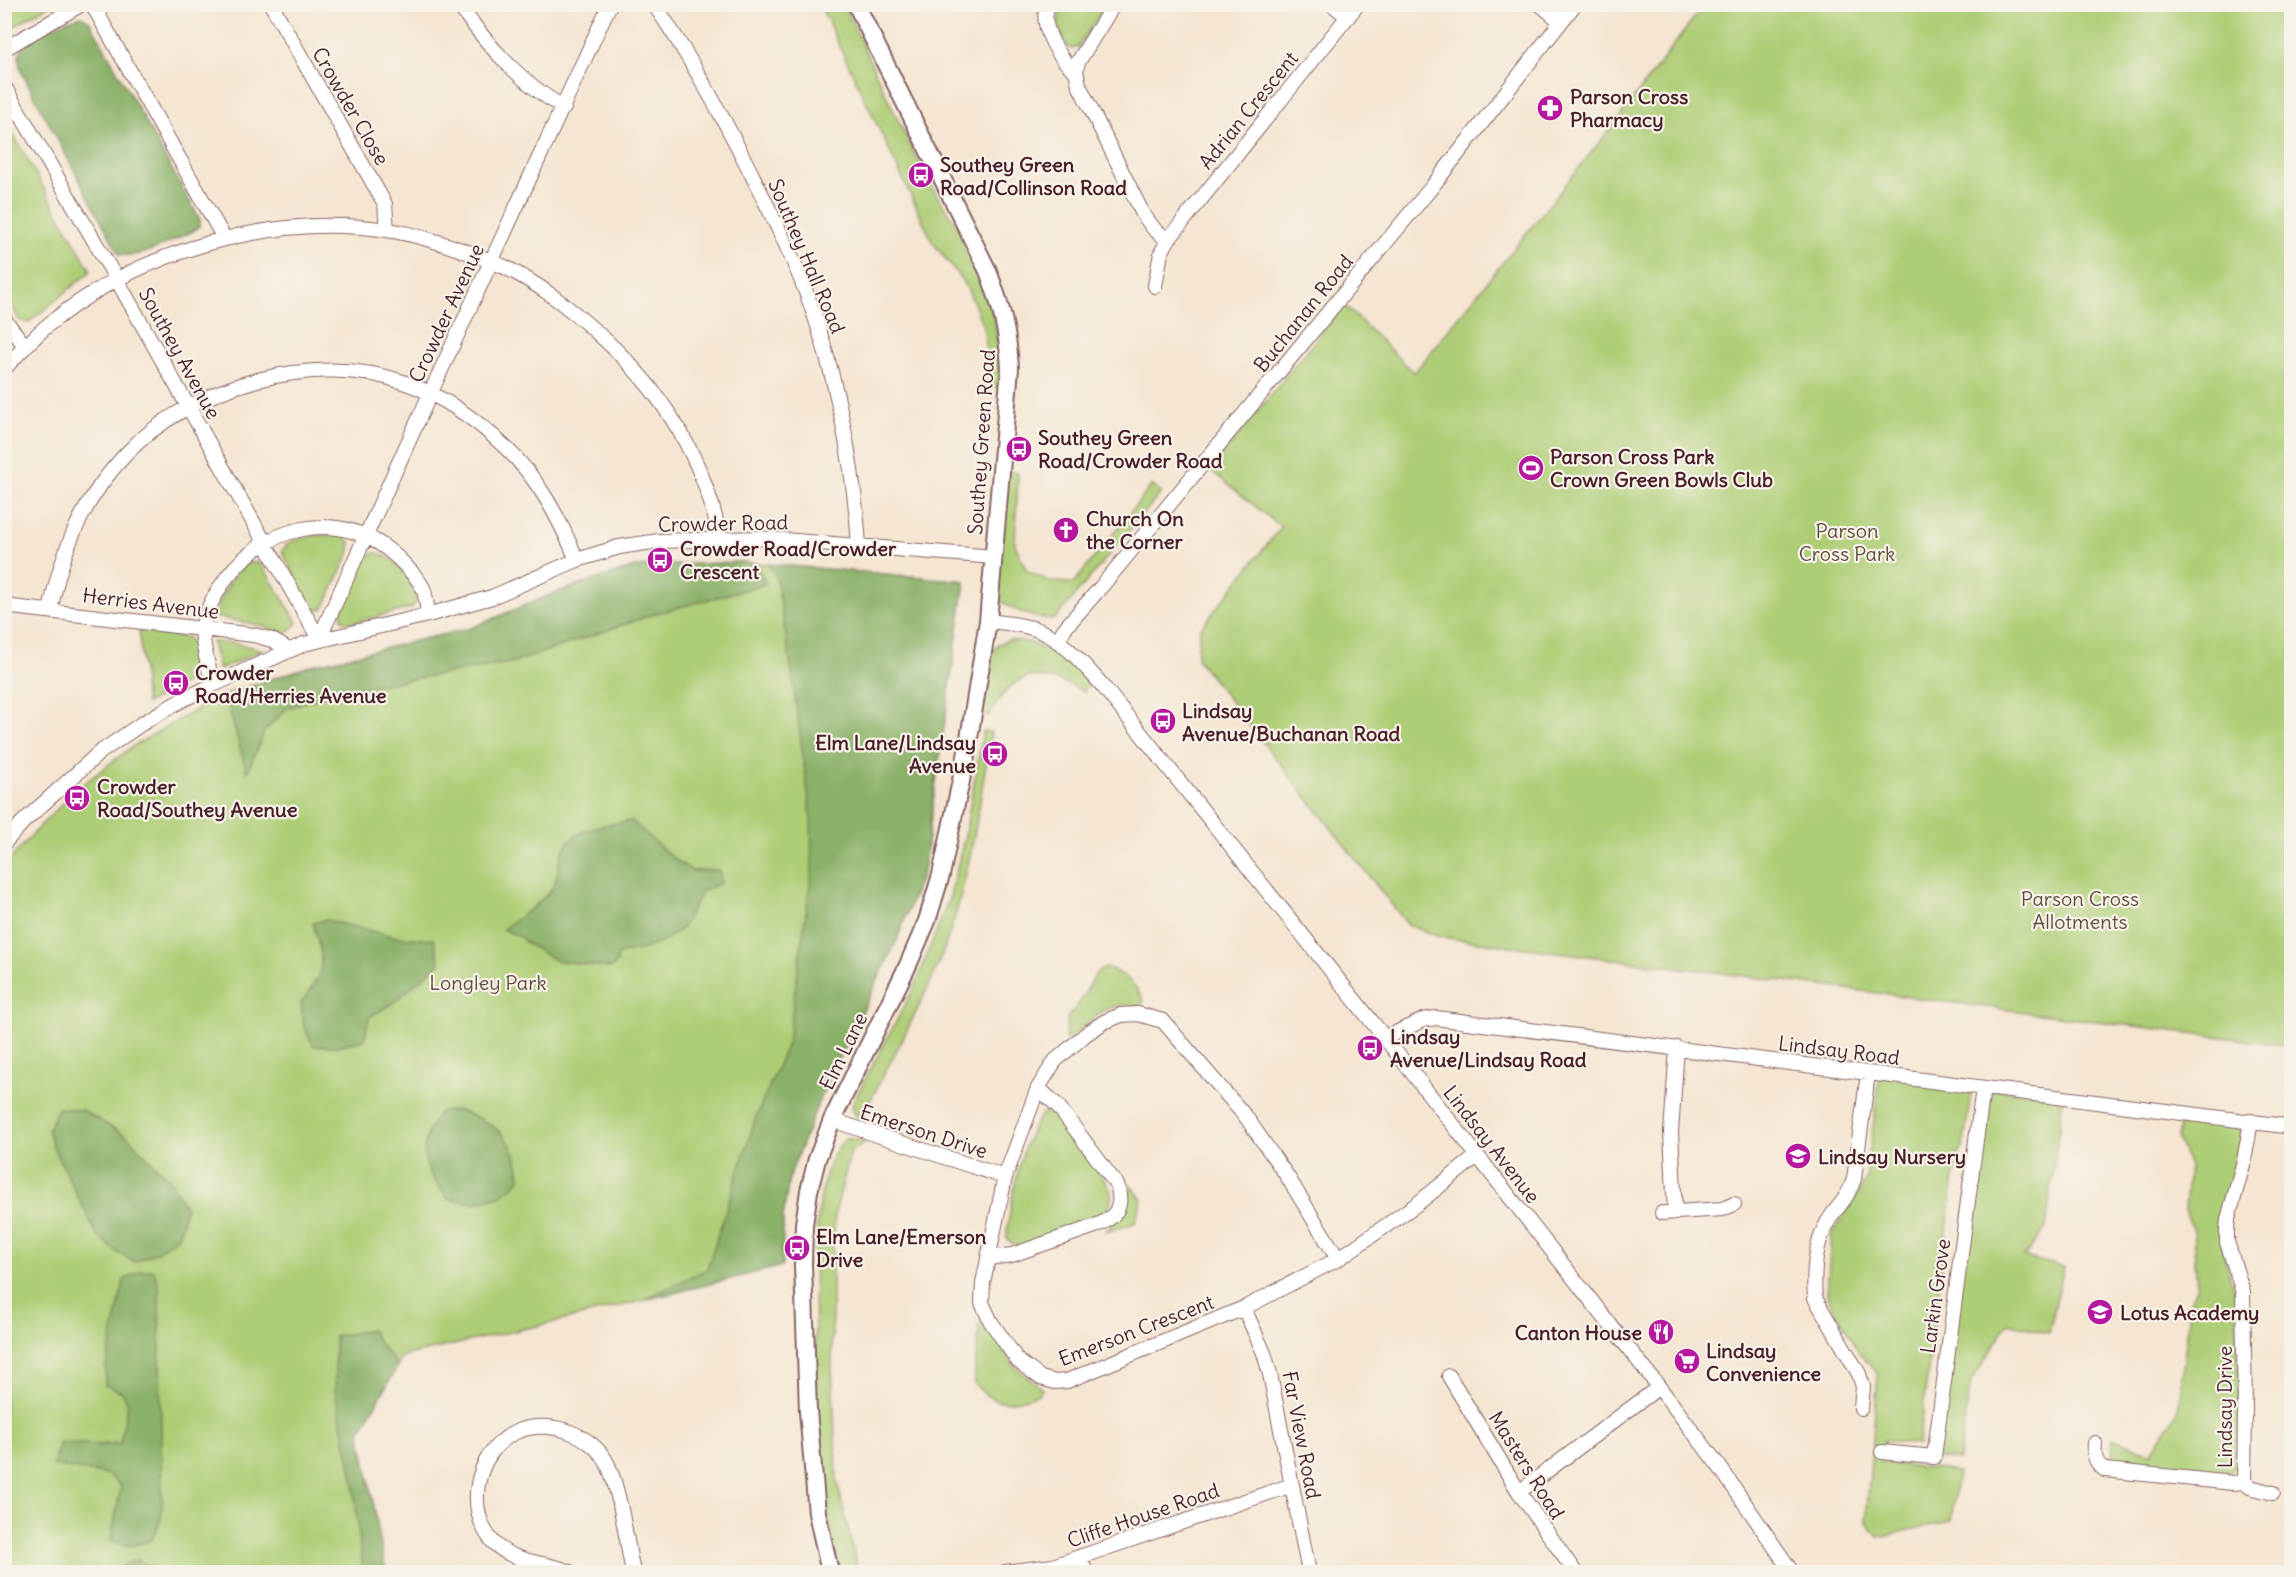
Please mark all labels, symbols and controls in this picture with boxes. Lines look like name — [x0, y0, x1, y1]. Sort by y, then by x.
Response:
street label: Crowder Close — [307, 43, 395, 169]
street label: Adrian Crescent — [1193, 46, 1303, 174]
place label: Parson Cross Pharmacy — [1570, 84, 1688, 132]
pharmacy icon: Parson Cross Pharmacy — [1535, 93, 1565, 123]
place label: Southey Green Road/Collinson Road — [940, 152, 1127, 200]
bus stop icon: Southey Green Road/Collinson Road — [906, 160, 936, 190]
street label: Southey Hall Road — [763, 175, 851, 337]
street label: Crowder Avenue — [403, 240, 489, 386]
street label: Buchanan Road — [1248, 249, 1358, 377]
street label: Southey Avenue — [134, 283, 226, 423]
street label: Southey Green Road — [962, 348, 1000, 536]
place label: Southey Green Road/Crowder Road — [1038, 425, 1223, 473]
bus stop icon: Southey Green Road/Crowder Road — [1004, 434, 1034, 464]
place label: Parson Cross Park Crown Green Bowls Club — [1550, 444, 1773, 492]
sports icon: Parson Cross Park Crown Green Bowls Club — [1516, 453, 1546, 483]
place label: Church On the Corner — [1086, 506, 1184, 554]
street label: Crowder Road — [658, 509, 789, 537]
church icon: Church On the Corner — [1051, 515, 1081, 545]
park label: Parson Cross Park — [1799, 518, 1895, 566]
place label: Crowder Road/Crowder Crescent — [680, 536, 897, 584]
bus stop icon: Crowder Road/Crowder Crescent — [645, 545, 675, 575]
street label: Herries Avenue — [81, 582, 221, 624]
place label: Crowder Road/Herries Avenue — [195, 660, 387, 708]
bus stop icon: Crowder Road/Herries Avenue — [161, 668, 191, 698]
place label: Lindsay Avenue/Buchanan Road — [1182, 698, 1401, 746]
bus stop icon: Lindsay Avenue/Buchanan Road — [1148, 706, 1178, 736]
place label: Elm Lane/Lindsay Avenue — [815, 730, 976, 778]
bus stop icon: Elm Lane/Lindsay Avenue — [980, 739, 1010, 769]
place label: Crowder Road/Southey Avenue — [97, 774, 298, 822]
bus stop icon: Crowder Road/Southey Avenue — [62, 783, 92, 813]
park label: Parson Cross Allotments — [2021, 886, 2139, 934]
park label: Longley Park — [429, 970, 547, 995]
street label: Elm Lane — [814, 1008, 872, 1094]
place label: Lindsay Avenue/Lindsay Road — [1390, 1024, 1587, 1072]
street label: Lindsay Road — [1777, 1030, 1901, 1070]
bus stop icon: Lindsay Avenue/Lindsay Road — [1355, 1033, 1385, 1063]
street label: Lindsay Avenue — [1438, 1080, 1546, 1208]
street label: Emerson Drive — [857, 1099, 991, 1163]
school or university icon: Lindsay Nursery — [1783, 1141, 1813, 1171]
place label: Lindsay Nursery — [1818, 1144, 1966, 1169]
place label: Elm Lane/Emerson Drive — [816, 1224, 987, 1272]
bus stop icon: Elm Lane/Emerson Drive — [782, 1233, 812, 1263]
street label: Larkin Grove — [1915, 1237, 1955, 1355]
street label: Emerson Crescent — [1055, 1289, 1217, 1371]
school or university icon: Lotus Academy — [2085, 1297, 2115, 1327]
place label: Lotus Academy — [2120, 1300, 2259, 1325]
restaurant icon: Canton House — [1646, 1317, 1676, 1347]
place label: Canton House — [1515, 1320, 1642, 1345]
place label: Lindsay Convenience — [1706, 1338, 1821, 1386]
supermarket icon: Lindsay Convenience — [1672, 1346, 1702, 1376]
street label: Lindsay Drive — [2212, 1346, 2237, 1468]
street label: Far View Road — [1277, 1369, 1327, 1501]
street label: Masters Road — [1484, 1406, 1570, 1524]
street label: Cliffe House Road — [1064, 1477, 1222, 1553]

